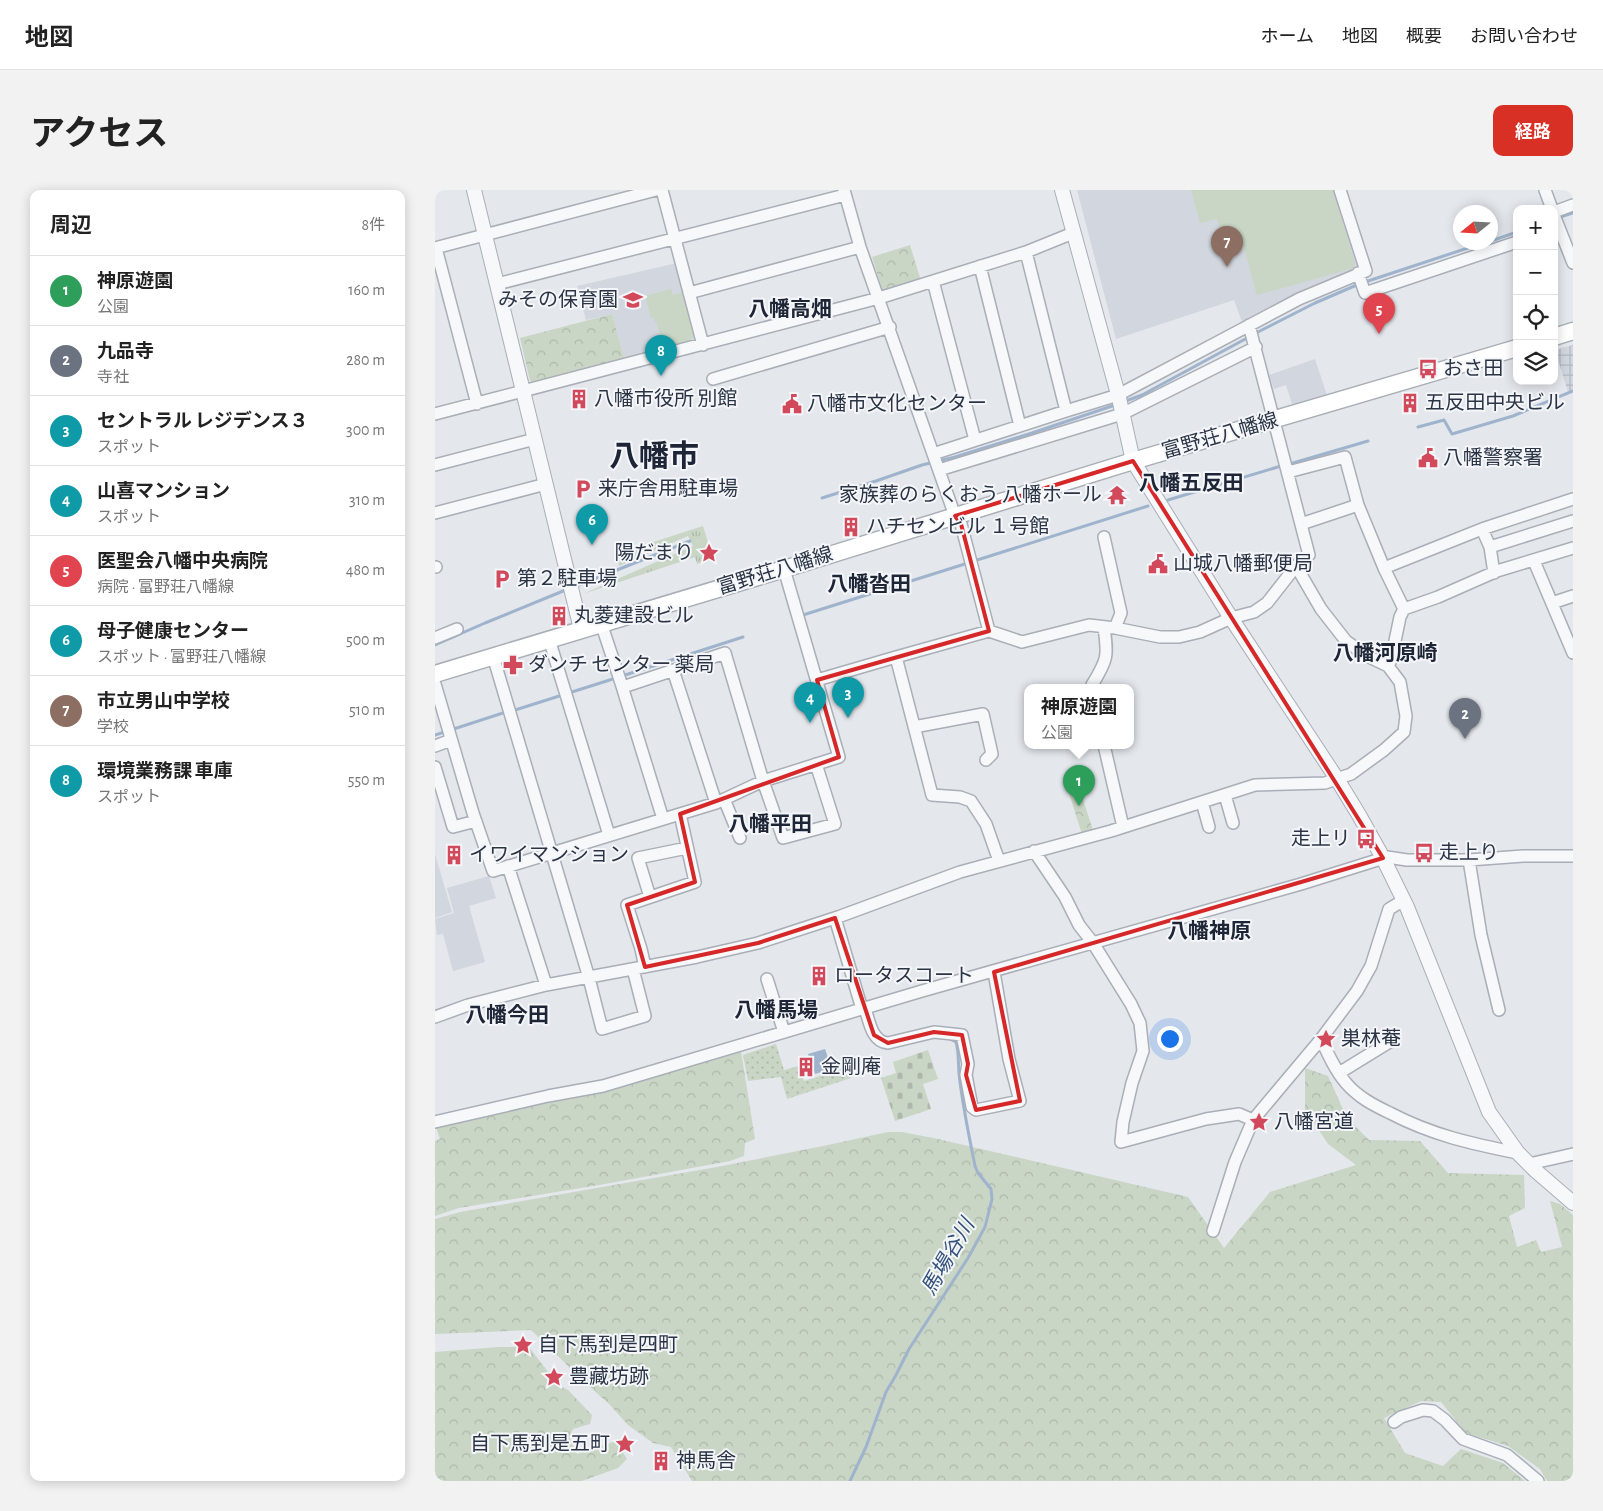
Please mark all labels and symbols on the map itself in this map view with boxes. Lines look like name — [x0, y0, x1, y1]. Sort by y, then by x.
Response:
north arrow — [1453, 205, 1498, 250]
pin: 7 — [1211, 226, 1243, 267]
place label: みその保育園 — [498, 289, 618, 310]
school or university icon: みその保育園 — [622, 289, 644, 311]
pin: 5 — [1363, 293, 1395, 334]
district label: 八幡高畑 — [748, 298, 832, 320]
pin: 8 — [645, 335, 677, 376]
bus stop icon: おさ田 — [1417, 358, 1439, 380]
place label: おさ田 — [1443, 359, 1503, 379]
building icon: 八幡市役所 別館 — [568, 388, 590, 410]
place label: 八幡市役所 別館 — [594, 388, 737, 409]
building icon: 五反田中央ビル — [1399, 392, 1421, 414]
place label: 五反田中央ビル — [1425, 392, 1565, 413]
public building icon: 八幡市文化センター — [781, 393, 803, 415]
place label: 八幡市文化センター — [807, 393, 987, 414]
street label: 富野荘八幡線 — [1159, 408, 1280, 462]
district label: 八幡市 — [609, 440, 699, 472]
public building icon: 八幡警察署 — [1417, 447, 1439, 469]
place label: 八幡警察署 — [1443, 447, 1543, 468]
district label: 八幡五反田 — [1139, 472, 1244, 494]
place label: 来庁舎用駐車場 — [598, 477, 738, 499]
parking icon: 来庁舎用駐車場 — [572, 478, 594, 500]
place label: 家族葬のらくおう 八幡ホール — [839, 484, 1102, 505]
temple icon: 家族葬のらくおう 八幡ホール — [1106, 484, 1128, 506]
pin: 6 — [576, 504, 608, 545]
building icon: ハチセンビル １号館 — [840, 516, 862, 538]
place label: ハチセンビル １号館 — [866, 516, 1049, 537]
place label: 陽だまり — [614, 542, 694, 563]
place icon: 陽だまり — [698, 542, 720, 564]
street label: 富野荘八幡線 — [714, 542, 835, 598]
place label: 山城八幡郵便局 — [1173, 552, 1313, 574]
public building icon: 山城八幡郵便局 — [1147, 553, 1169, 575]
place label: 第２駐車場 — [517, 567, 617, 589]
parking icon: 第２駐車場 — [491, 568, 513, 590]
district label: 八幡沓田 — [827, 573, 911, 595]
building icon: 丸菱建設ビル — [548, 605, 570, 627]
place label: 丸菱建設ビル — [574, 605, 694, 626]
district label: 八幡河原崎 — [1333, 642, 1438, 664]
pharmacy icon: ダンチ センター 薬局 — [502, 654, 524, 676]
place label: ダンチ センター 薬局 — [528, 654, 715, 675]
pin: 3 — [832, 677, 864, 718]
pin: 4 — [794, 682, 826, 723]
pin: 2 — [1449, 698, 1481, 739]
pin: 1 — [1063, 765, 1095, 806]
district label: 八幡平田 — [728, 813, 812, 835]
place label: 走上リ — [1291, 828, 1351, 849]
bus stop icon: 走上リ — [1355, 828, 1377, 850]
bus stop icon: 走上り — [1413, 842, 1435, 864]
place label: 走上り — [1439, 842, 1499, 863]
building icon: イワイマンション — [443, 844, 465, 866]
place label: イワイマンション — [469, 845, 629, 865]
district label: 八幡神原 — [1167, 919, 1251, 942]
building icon: ロータスコート — [808, 965, 830, 987]
place label: ロータスコート — [834, 965, 974, 986]
district label: 八幡馬場 — [734, 999, 818, 1021]
district label: 八幡今田 — [465, 1004, 549, 1026]
your location — [1157, 1026, 1183, 1052]
place icon: 巣林菴 — [1315, 1028, 1337, 1050]
place label: 巣林菴 — [1341, 1028, 1401, 1049]
building icon: 金剛庵 — [795, 1056, 817, 1078]
place label: 金剛庵 — [821, 1056, 881, 1077]
place icon: 八幡宮道 — [1248, 1111, 1270, 1133]
place label: 八幡宮道 — [1274, 1111, 1354, 1132]
water label: 馬場谷川 — [917, 1213, 979, 1299]
place icon: 自下馬到是四町 — [512, 1334, 534, 1356]
place label: 自下馬到是四町 — [538, 1334, 678, 1355]
place icon: 豊藏坊跡 — [543, 1366, 565, 1388]
place label: 豊藏坊跡 — [569, 1366, 649, 1387]
place label: 自下馬到是五町 — [470, 1433, 610, 1454]
place icon: 自下馬到是五町 — [614, 1433, 636, 1455]
building icon: 神馬舎 — [650, 1450, 672, 1472]
place label: 神馬舎 — [676, 1450, 736, 1471]

